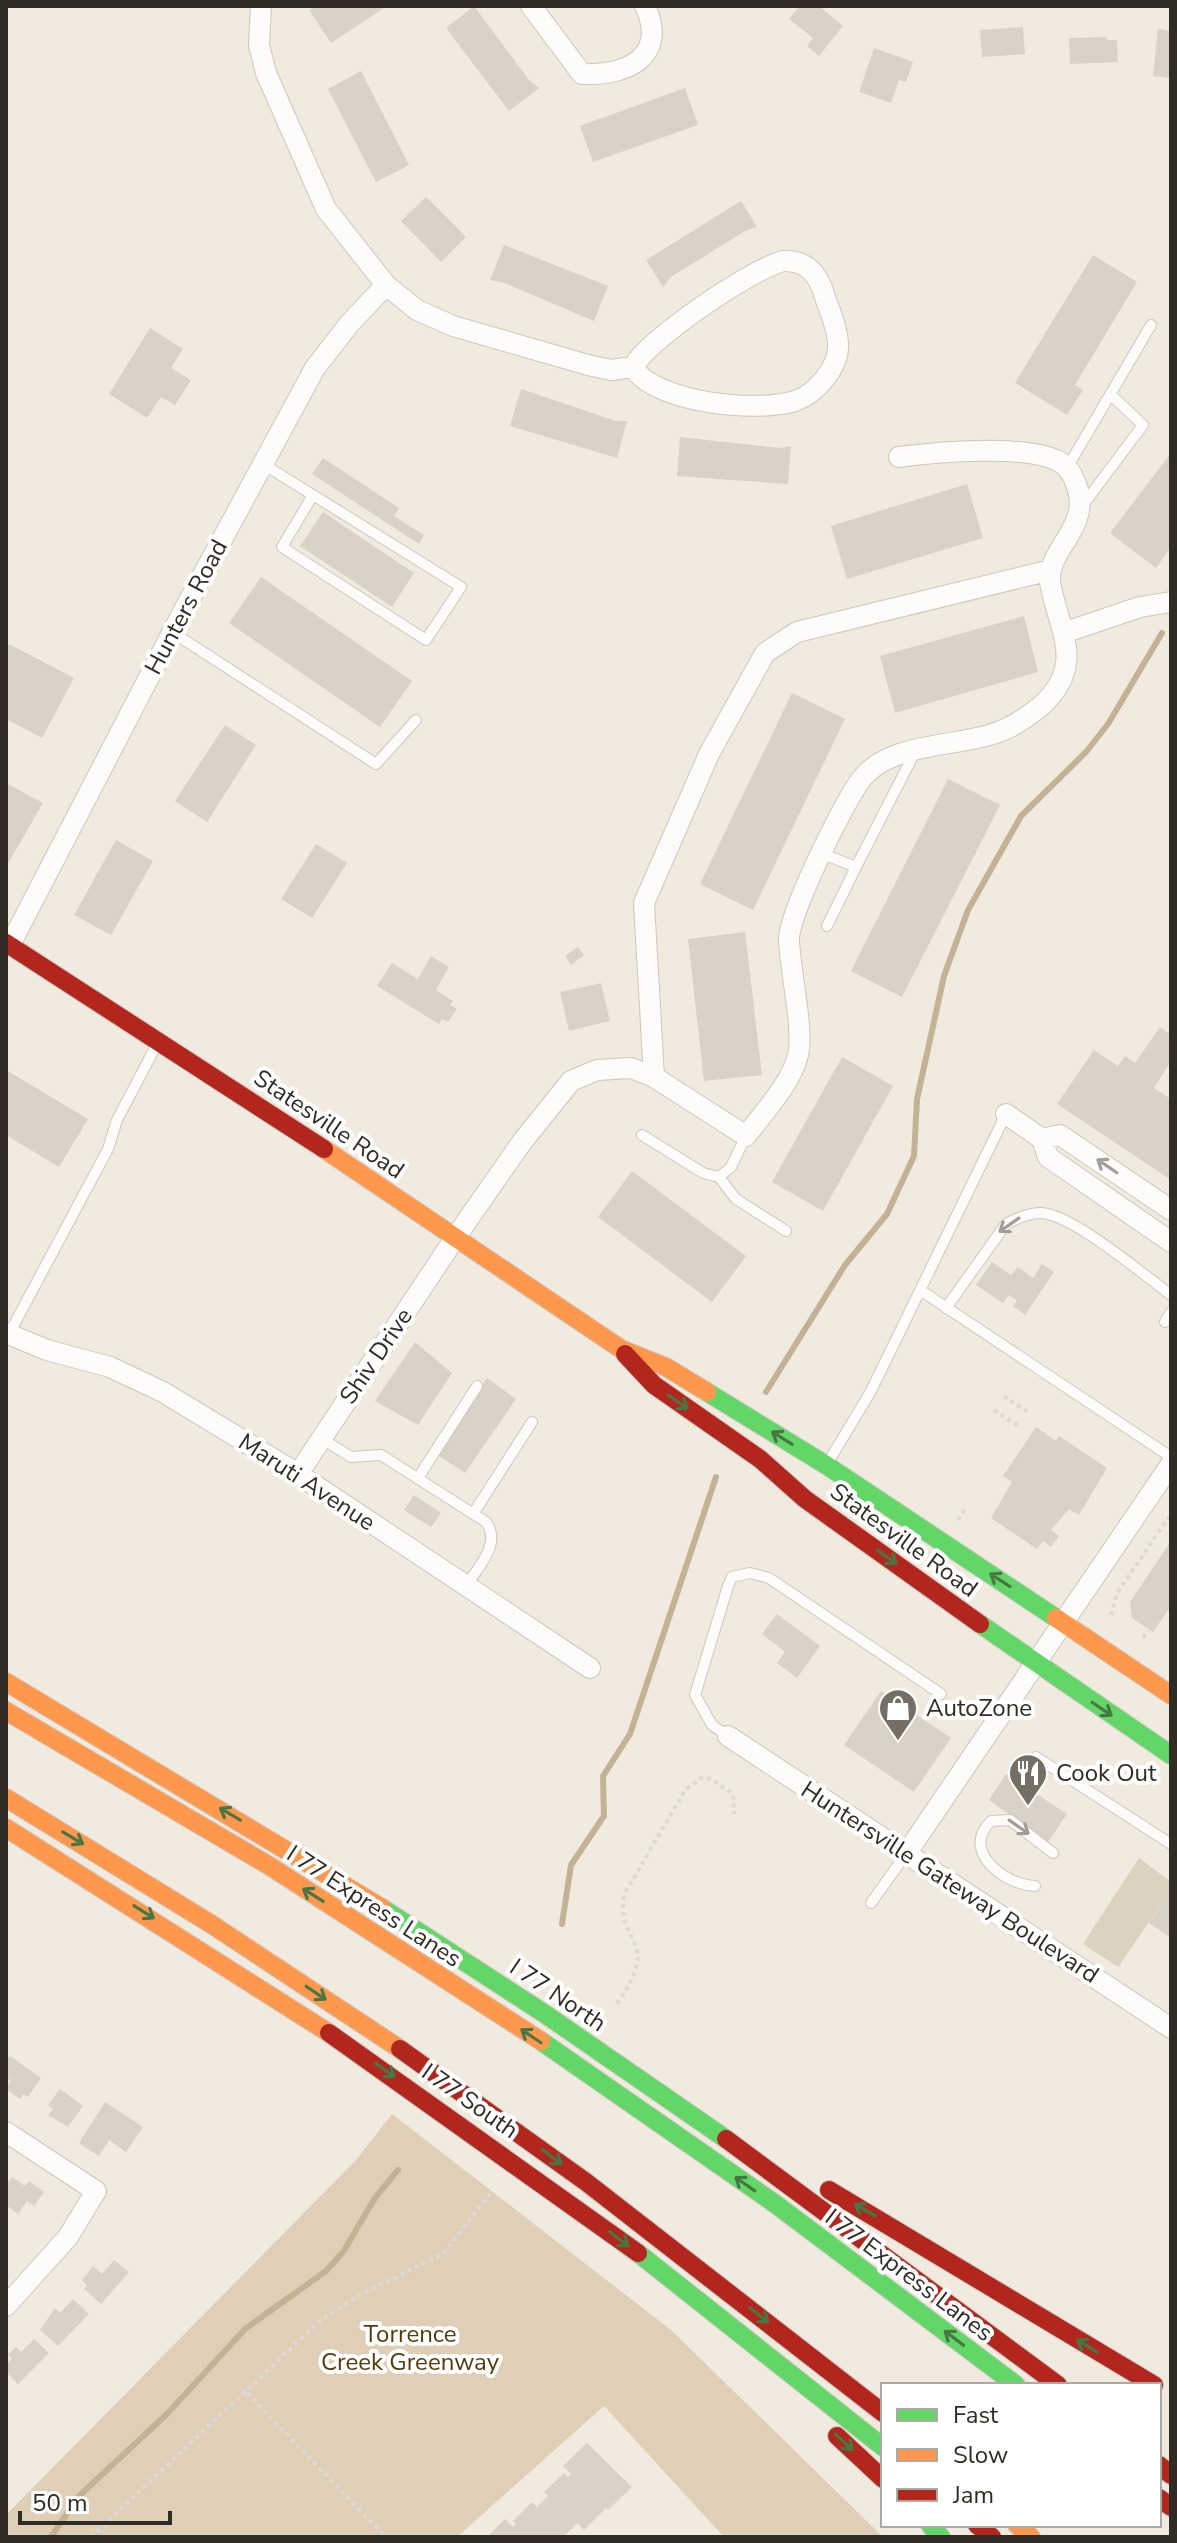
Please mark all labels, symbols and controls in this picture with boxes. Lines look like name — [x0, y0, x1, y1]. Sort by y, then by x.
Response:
street label: Hunters Road — [137, 534, 235, 680]
street label: Statesville Road — [248, 1062, 410, 1186]
one-way arrow — [1096, 1158, 1118, 1174]
one-way arrow — [999, 1216, 1020, 1233]
street label: Shiv Drive — [332, 1302, 420, 1410]
one-way arrow — [667, 1394, 689, 1410]
street label: Maruti Avenue — [232, 1426, 382, 1538]
one-way arrow — [771, 1430, 794, 1446]
street label: Statesville Road — [824, 1476, 984, 1604]
one-way arrow — [875, 1549, 897, 1565]
one-way arrow — [990, 1572, 1012, 1589]
shop icon: AutoZone — [877, 1687, 919, 1742]
place label: AutoZone — [926, 1692, 1032, 1724]
one-way arrow — [1090, 1700, 1112, 1717]
restaurant icon: Cook Out — [1007, 1752, 1049, 1807]
place label: Cook Out — [1056, 1757, 1157, 1789]
street label: Huntersville Gateway Boulevard — [795, 1774, 1105, 1990]
one-way arrow — [219, 1806, 242, 1822]
one-way arrow — [1007, 1819, 1029, 1835]
one-way arrow — [61, 1830, 84, 1846]
street label: I 77 Express Lanes — [281, 1838, 467, 1974]
one-way arrow — [302, 1886, 324, 1903]
one-way arrow — [132, 1905, 155, 1921]
street label: I 77 North — [504, 1951, 612, 2039]
one-way arrow — [304, 1985, 327, 2001]
one-way arrow — [520, 2028, 542, 2044]
street label: I 77 South — [415, 2056, 525, 2146]
one-way arrow — [374, 2062, 396, 2078]
one-way arrow — [541, 2149, 562, 2166]
one-way arrow — [734, 2176, 756, 2192]
street label: I 77 Express Lanes — [819, 2201, 999, 2349]
one-way arrow — [854, 2202, 877, 2218]
one-way arrow — [607, 2230, 629, 2247]
one-way arrow — [748, 2306, 769, 2324]
park label: Torrence Creek Greenway — [321, 2318, 500, 2378]
one-way arrow — [944, 2329, 965, 2346]
one-way arrow — [1076, 2337, 1099, 2353]
legend — [881, 2383, 1161, 2527]
text: Fast — [953, 2399, 999, 2431]
one-way arrow — [834, 2433, 854, 2451]
text: Slow — [953, 2439, 1008, 2471]
scale bar — [20, 2475, 170, 2525]
text: Jam — [952, 2479, 994, 2511]
text: 50 m — [32, 2487, 88, 2519]

